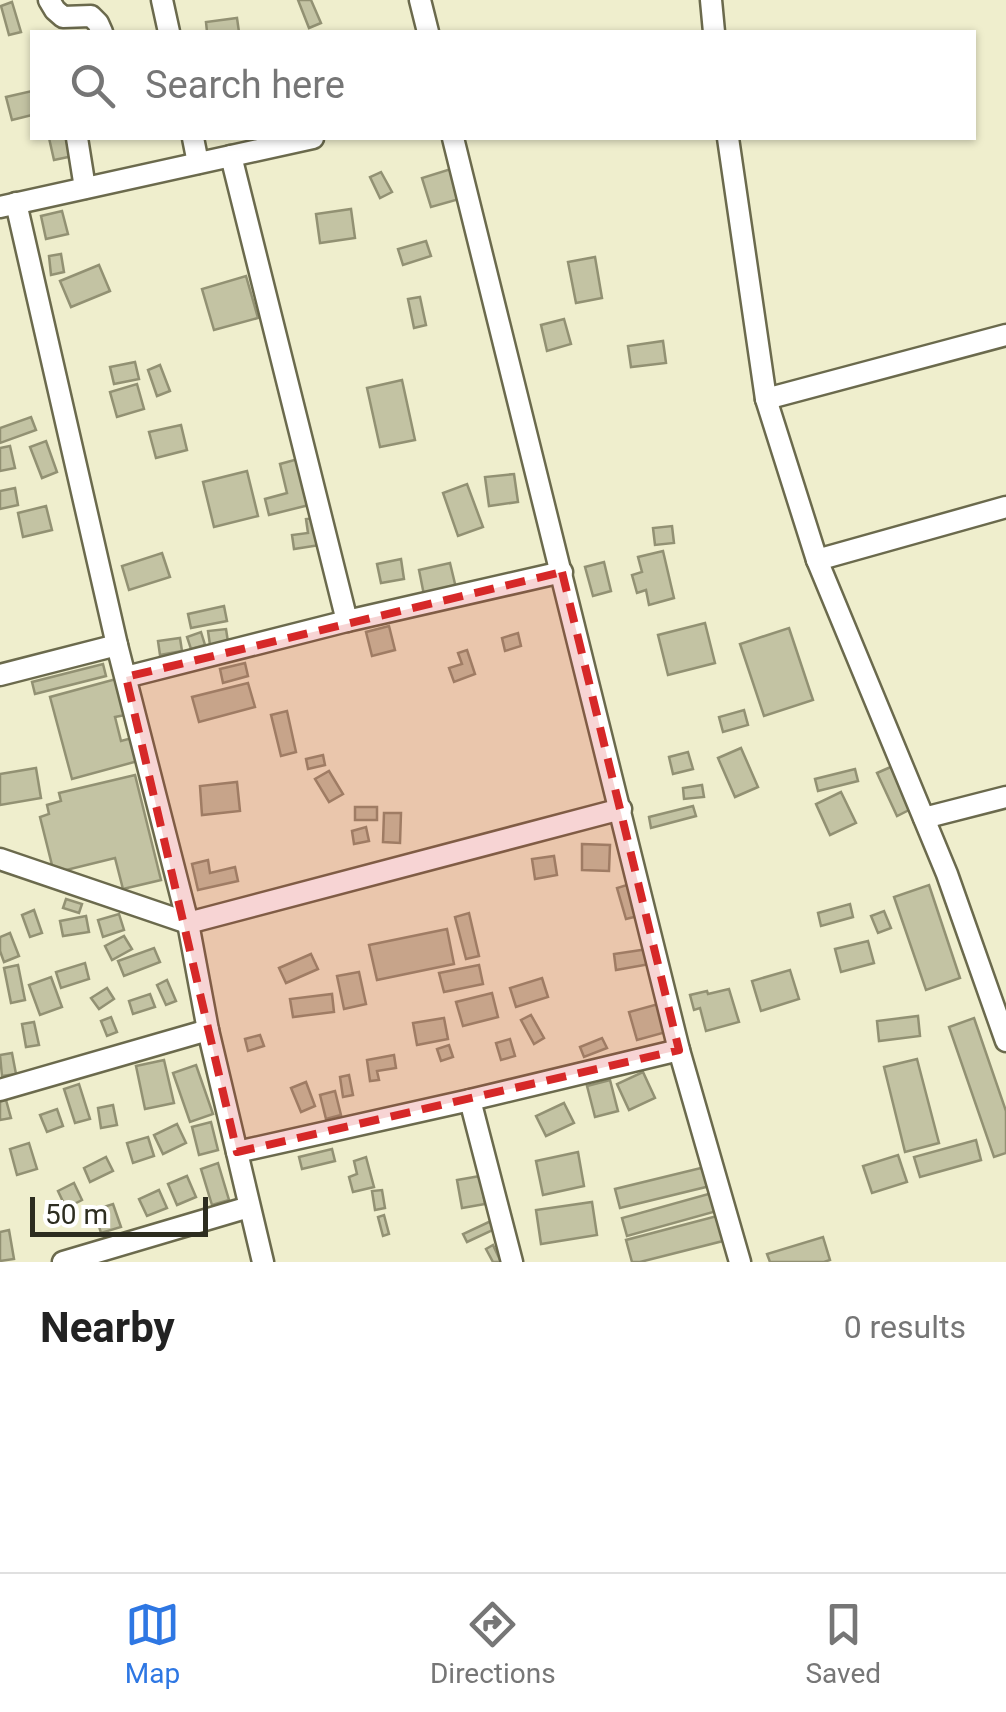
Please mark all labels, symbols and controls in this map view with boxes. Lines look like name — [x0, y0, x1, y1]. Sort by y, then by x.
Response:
search box — [30, 30, 976, 140]
icon: search — [65, 58, 120, 113]
text: Search here — [145, 63, 345, 107]
scale bar — [30, 1192, 208, 1236]
text: 50 m — [45, 1198, 108, 1231]
text: Nearby — [40, 1303, 175, 1352]
text: 0 results — [844, 1308, 966, 1346]
tab: Map — [125, 1597, 180, 1690]
tab: Directions — [430, 1597, 556, 1690]
tab: Saved — [805, 1597, 881, 1690]

